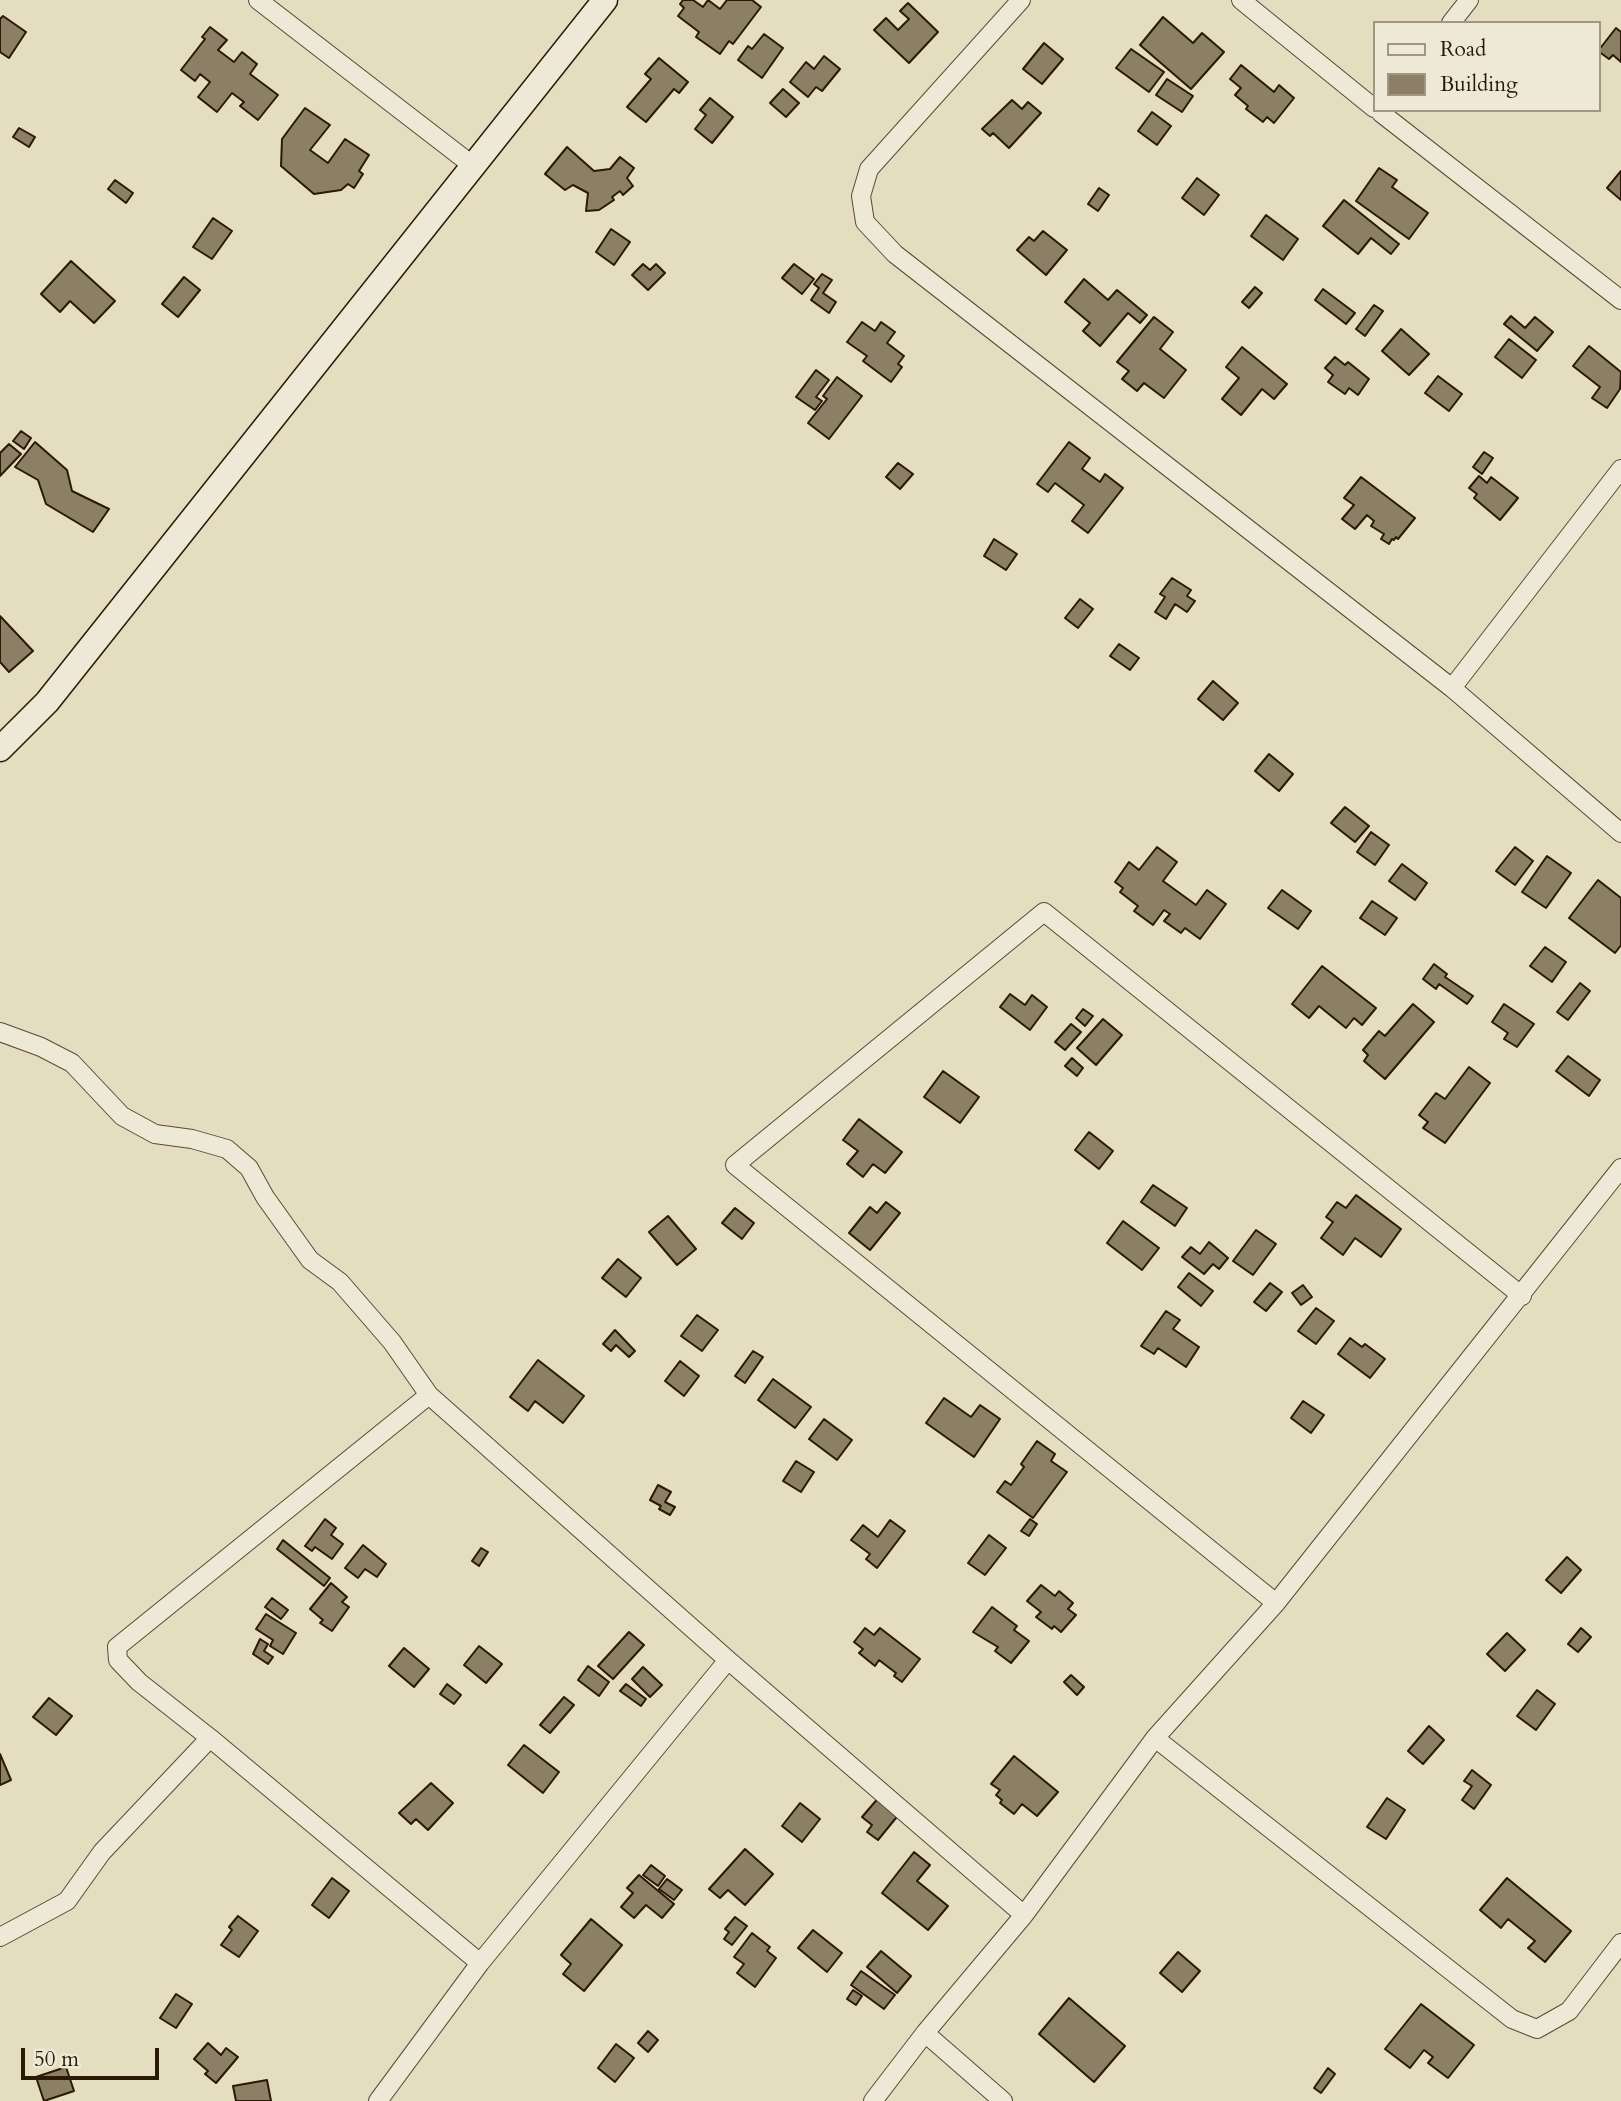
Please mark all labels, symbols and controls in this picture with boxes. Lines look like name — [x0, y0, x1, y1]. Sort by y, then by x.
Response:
legend — [1372, 21, 1600, 112]
text: Road — [1440, 35, 1486, 64]
text: Building — [1440, 70, 1518, 99]
scale bar — [24, 2035, 163, 2078]
text: 50 m — [34, 2045, 79, 2074]

